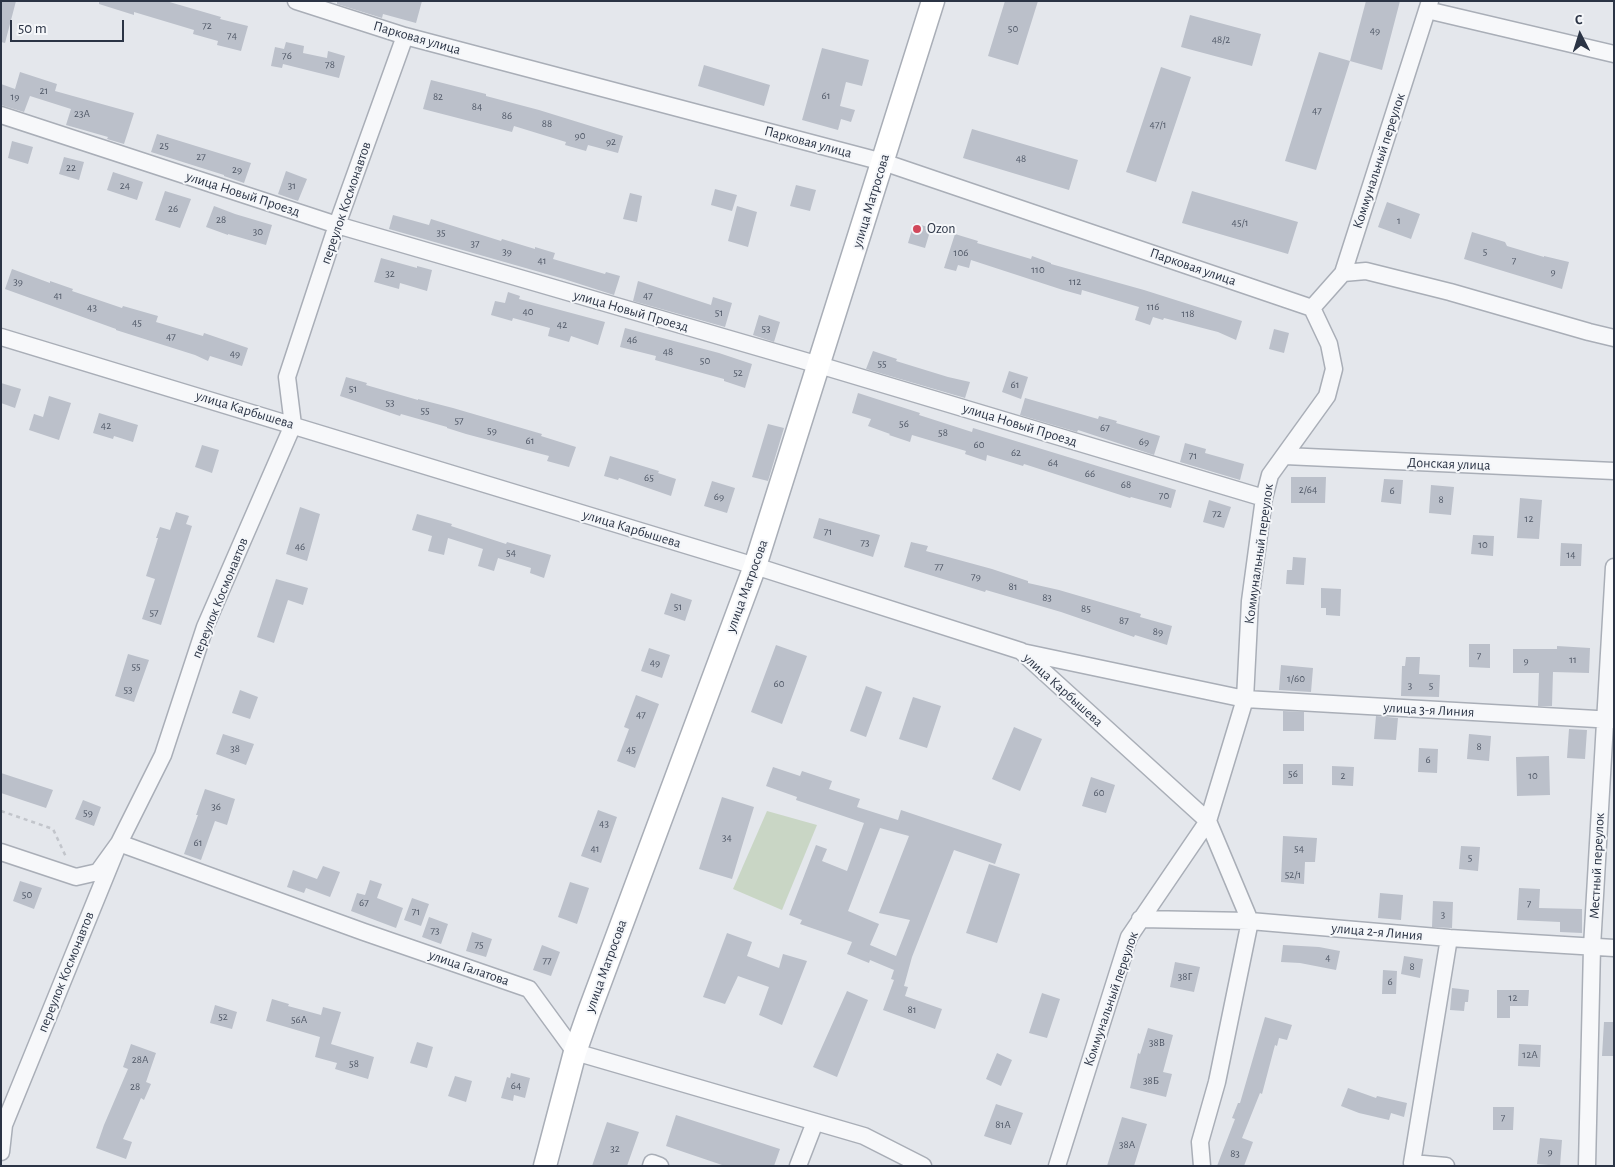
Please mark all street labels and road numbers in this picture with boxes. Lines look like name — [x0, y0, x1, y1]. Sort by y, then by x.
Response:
street label: Парковая улица — [371, 18, 463, 58]
street label: Коммунальный переулок — [1349, 91, 1409, 231]
street label: Парковая улица — [762, 122, 854, 162]
street label: переулок Космонавтов — [317, 140, 375, 266]
street label: улица Матросова — [849, 152, 893, 250]
street label: улица Новый Проезд — [184, 168, 302, 220]
street label: Парковая улица — [1148, 244, 1238, 290]
street label: улица Новый Проезд — [572, 287, 690, 335]
street label: улица Карбышева — [194, 387, 296, 433]
street label: улица Новый Проезд — [961, 400, 1079, 450]
street label: Донская улица — [1407, 454, 1491, 474]
street label: Коммунальный переулок — [1241, 483, 1277, 625]
street label: улица Карбышева — [581, 506, 683, 552]
street label: переулок Космонавтов — [188, 535, 252, 661]
street label: улица Матросова — [722, 537, 772, 635]
street label: улица Карбышева — [1020, 650, 1106, 730]
street label: улица 3-я Линия — [1383, 699, 1475, 721]
street label: Местный переулок — [1586, 812, 1608, 920]
street label: переулок Космонавтов — [34, 909, 98, 1035]
street label: улица Матросова — [581, 917, 631, 1015]
street label: улица 2-я Линия — [1331, 920, 1423, 944]
street label: Коммунальный переулок — [1080, 929, 1142, 1069]
street label: улица Галатова — [427, 946, 511, 990]

